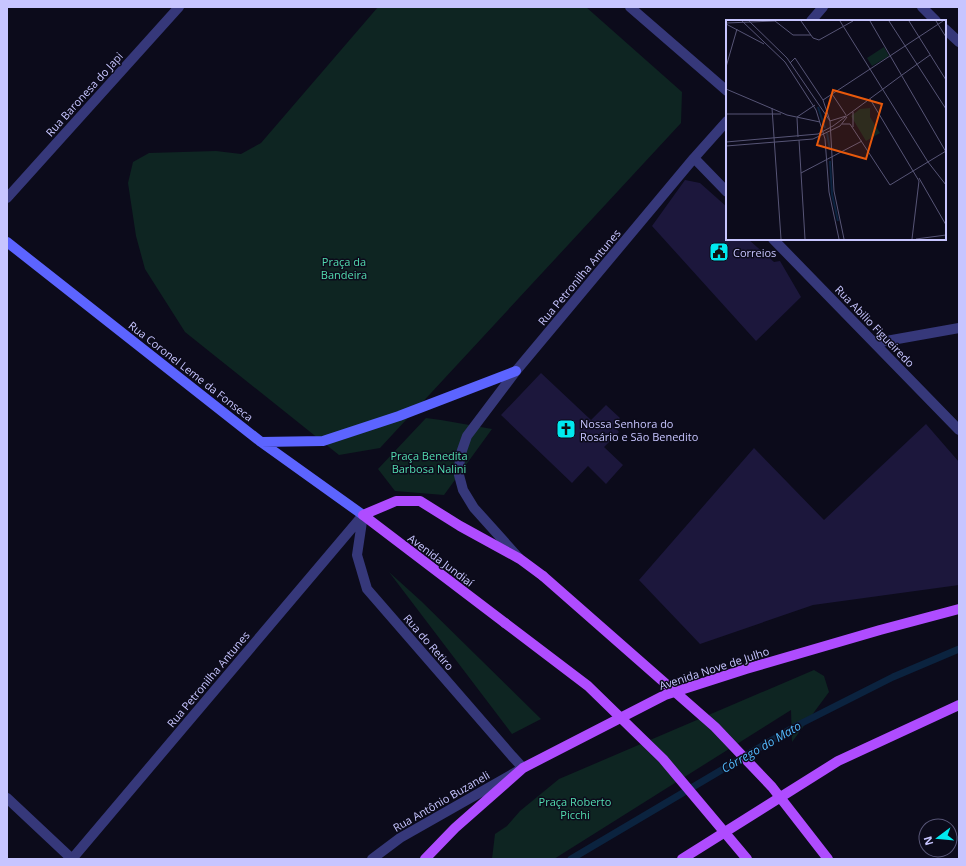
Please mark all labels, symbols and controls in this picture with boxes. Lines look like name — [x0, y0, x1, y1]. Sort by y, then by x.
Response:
inset map — [726, 20, 946, 240]
street label: Rua Baronesa do Japi — [42, 49, 126, 139]
street label: Rua Petronilha Antunes — [534, 226, 624, 328]
public building icon: Correios — [708, 241, 730, 263]
place label: Correios — [733, 245, 776, 260]
park label: Praça da Bandeira — [321, 254, 367, 282]
street label: Rua Abilio Figueiredo — [832, 282, 918, 370]
street label: Rua Coronel Leme da Fonseca — [126, 318, 256, 424]
place label: Nossa Senhora do Rosário e São Benedito — [580, 416, 699, 444]
church icon: Nossa Senhora do Rosário e São Benedito — [555, 418, 577, 440]
park label: Praça Benedita Barbosa Nalini — [390, 448, 468, 476]
street label: Avenida Jundiaí — [405, 530, 477, 590]
street label: Rua do Retiro — [401, 611, 458, 673]
street label: Rua Petronilha Antunes — [163, 628, 253, 730]
street label: Avenida Nove de Julho — [657, 643, 771, 693]
water label: Córrego do Mato — [718, 717, 804, 777]
street label: Rua Antônio Buzaneli — [390, 767, 492, 835]
park label: Praça Roberto Picchi — [539, 794, 612, 822]
north arrow — [918, 818, 958, 858]
text: N — [919, 835, 936, 847]

